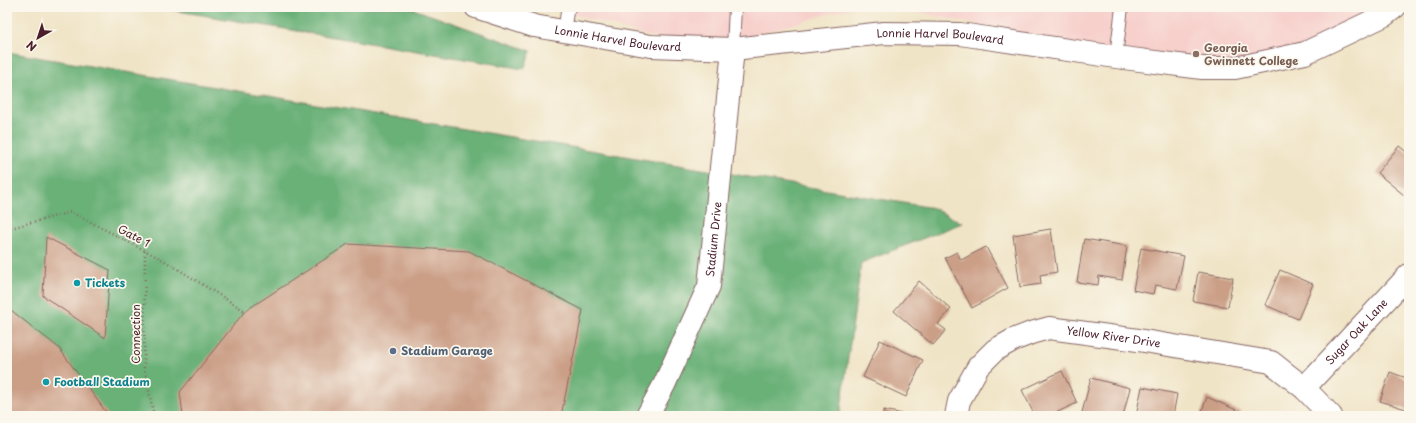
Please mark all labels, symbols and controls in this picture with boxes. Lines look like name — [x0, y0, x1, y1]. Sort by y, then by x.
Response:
north arrow — [18, 18, 58, 58]
street label: Lonnie Harvel Boulevard — [553, 21, 682, 55]
street label: Lonnie Harvel Boulevard — [876, 24, 1005, 48]
text: N — [22, 37, 40, 56]
place label: Georgia Gwinnett College — [1204, 39, 1298, 69]
marker: Georgia Gwinnett College — [1191, 49, 1201, 59]
street label: Stadium Drive — [701, 201, 725, 278]
street label: Gate 1 — [115, 220, 153, 251]
place label: Tickets — [85, 274, 126, 291]
marker: Tickets — [72, 278, 82, 288]
street label: Sugar Oak Lane — [1321, 294, 1391, 368]
street label: Connection — [127, 304, 144, 364]
street label: Yellow River Drive — [1065, 321, 1162, 352]
place label: Stadium Garage — [401, 342, 493, 359]
marker: Stadium Garage — [388, 346, 398, 356]
place label: Football Stadium — [54, 373, 150, 390]
marker: Football Stadium — [41, 377, 51, 387]

